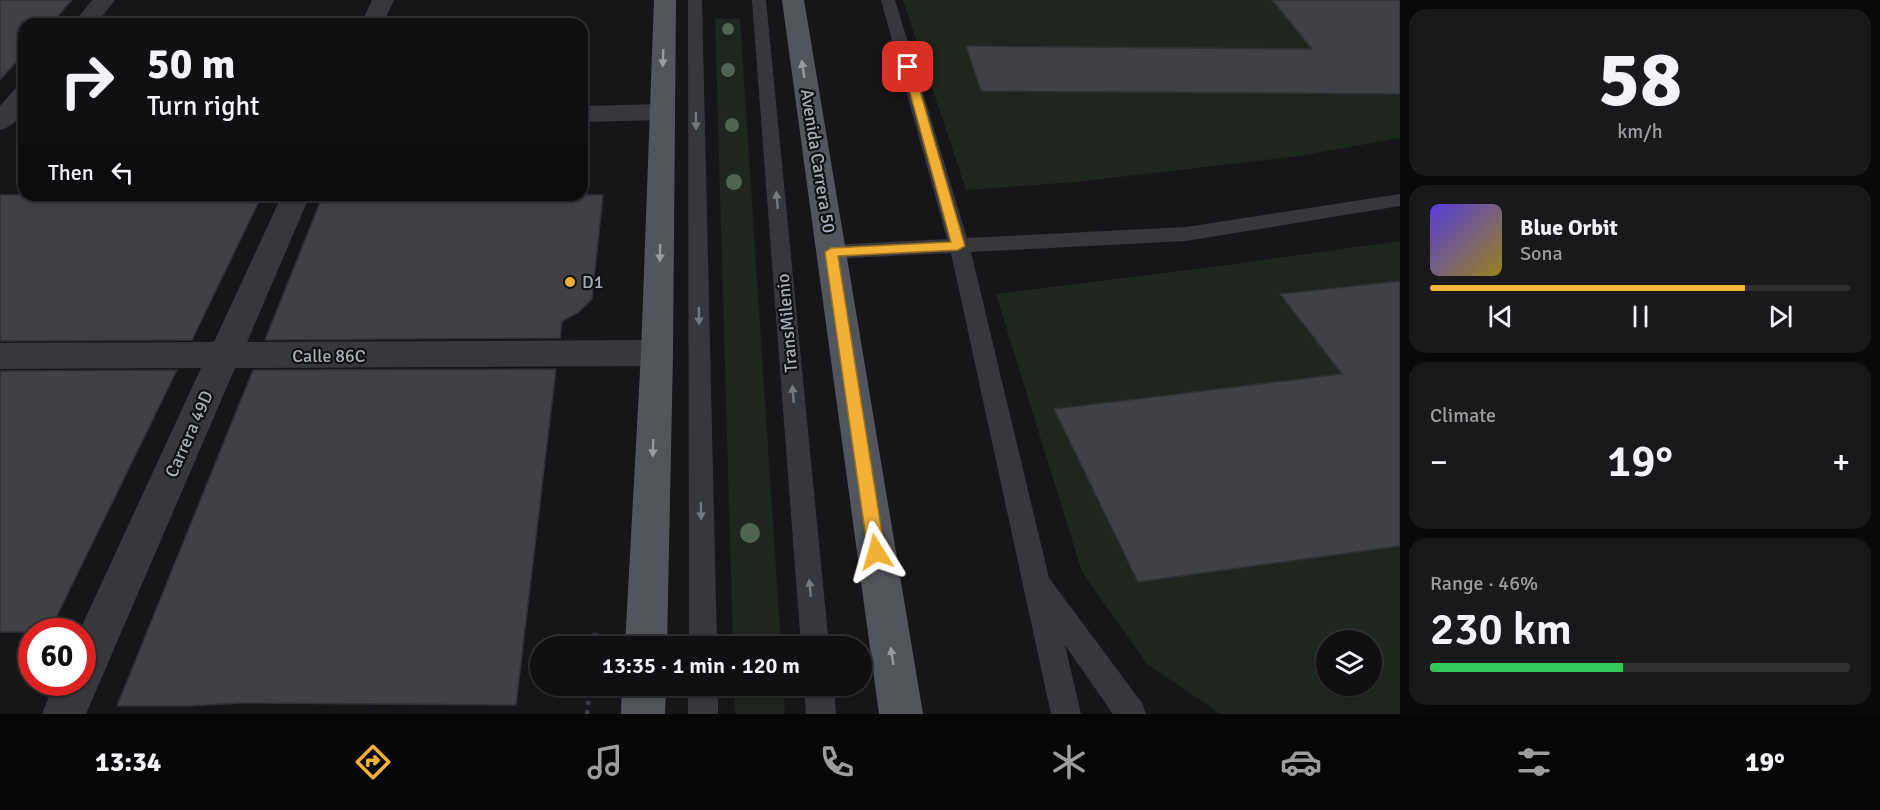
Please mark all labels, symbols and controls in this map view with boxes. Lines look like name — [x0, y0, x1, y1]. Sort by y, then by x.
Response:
text: 58 — [1598, 32, 1682, 128]
text: 50 m — [147, 39, 236, 90]
pin — [882, 41, 933, 92]
icon: right — [48, 42, 126, 120]
one-way arrow — [658, 49, 668, 68]
icon: arrive — [891, 50, 924, 83]
one-way arrow — [799, 59, 808, 78]
street label: Avenida Carrera 50 — [796, 87, 840, 235]
text: Turn right — [147, 90, 260, 123]
one-way arrow — [692, 112, 701, 131]
text: km/h — [1617, 119, 1663, 144]
icon: left — [106, 156, 139, 189]
text: Then — [48, 159, 94, 186]
one-way arrow — [772, 190, 781, 209]
text: Blue Orbit — [1520, 214, 1618, 241]
text: Sona — [1520, 241, 1563, 266]
one-way arrow — [655, 244, 665, 263]
place label: D1 — [582, 271, 603, 293]
street label: TransMilenio — [772, 273, 802, 373]
marker: D1 — [563, 275, 577, 289]
icon: previous — [1484, 300, 1517, 333]
icon: pause — [1624, 300, 1657, 333]
icon: next — [1764, 300, 1797, 333]
one-way arrow — [694, 307, 704, 326]
street label: Calle 86C — [292, 345, 366, 367]
one-way arrow — [788, 384, 798, 403]
street label: Carrera 49D — [160, 387, 218, 481]
text: Climate — [1430, 403, 1496, 428]
text: 19° — [1607, 434, 1673, 489]
one-way arrow — [649, 439, 658, 458]
text: − — [1430, 442, 1448, 483]
text: + — [1832, 442, 1850, 483]
one-way arrow — [696, 502, 706, 521]
position arrow — [844, 520, 908, 584]
text: Range · 46% — [1430, 571, 1538, 596]
one-way arrow — [805, 579, 815, 598]
text: 230 km — [1430, 602, 1572, 657]
speed limit sign: 60 — [18, 618, 96, 696]
map controls — [1316, 630, 1382, 696]
button: layers — [1316, 630, 1382, 696]
one-way arrow — [887, 647, 896, 666]
text: 13:35 · 1 min · 120 m — [602, 652, 800, 679]
icon: directions — [352, 741, 394, 783]
icon: music — [584, 741, 626, 783]
icon: phone — [816, 741, 858, 783]
icon: climate — [1048, 741, 1090, 783]
icon: car — [1280, 741, 1322, 783]
icon: filters — [1513, 741, 1555, 783]
text: 13:34 — [95, 746, 161, 779]
text: 19° — [1745, 746, 1785, 779]

